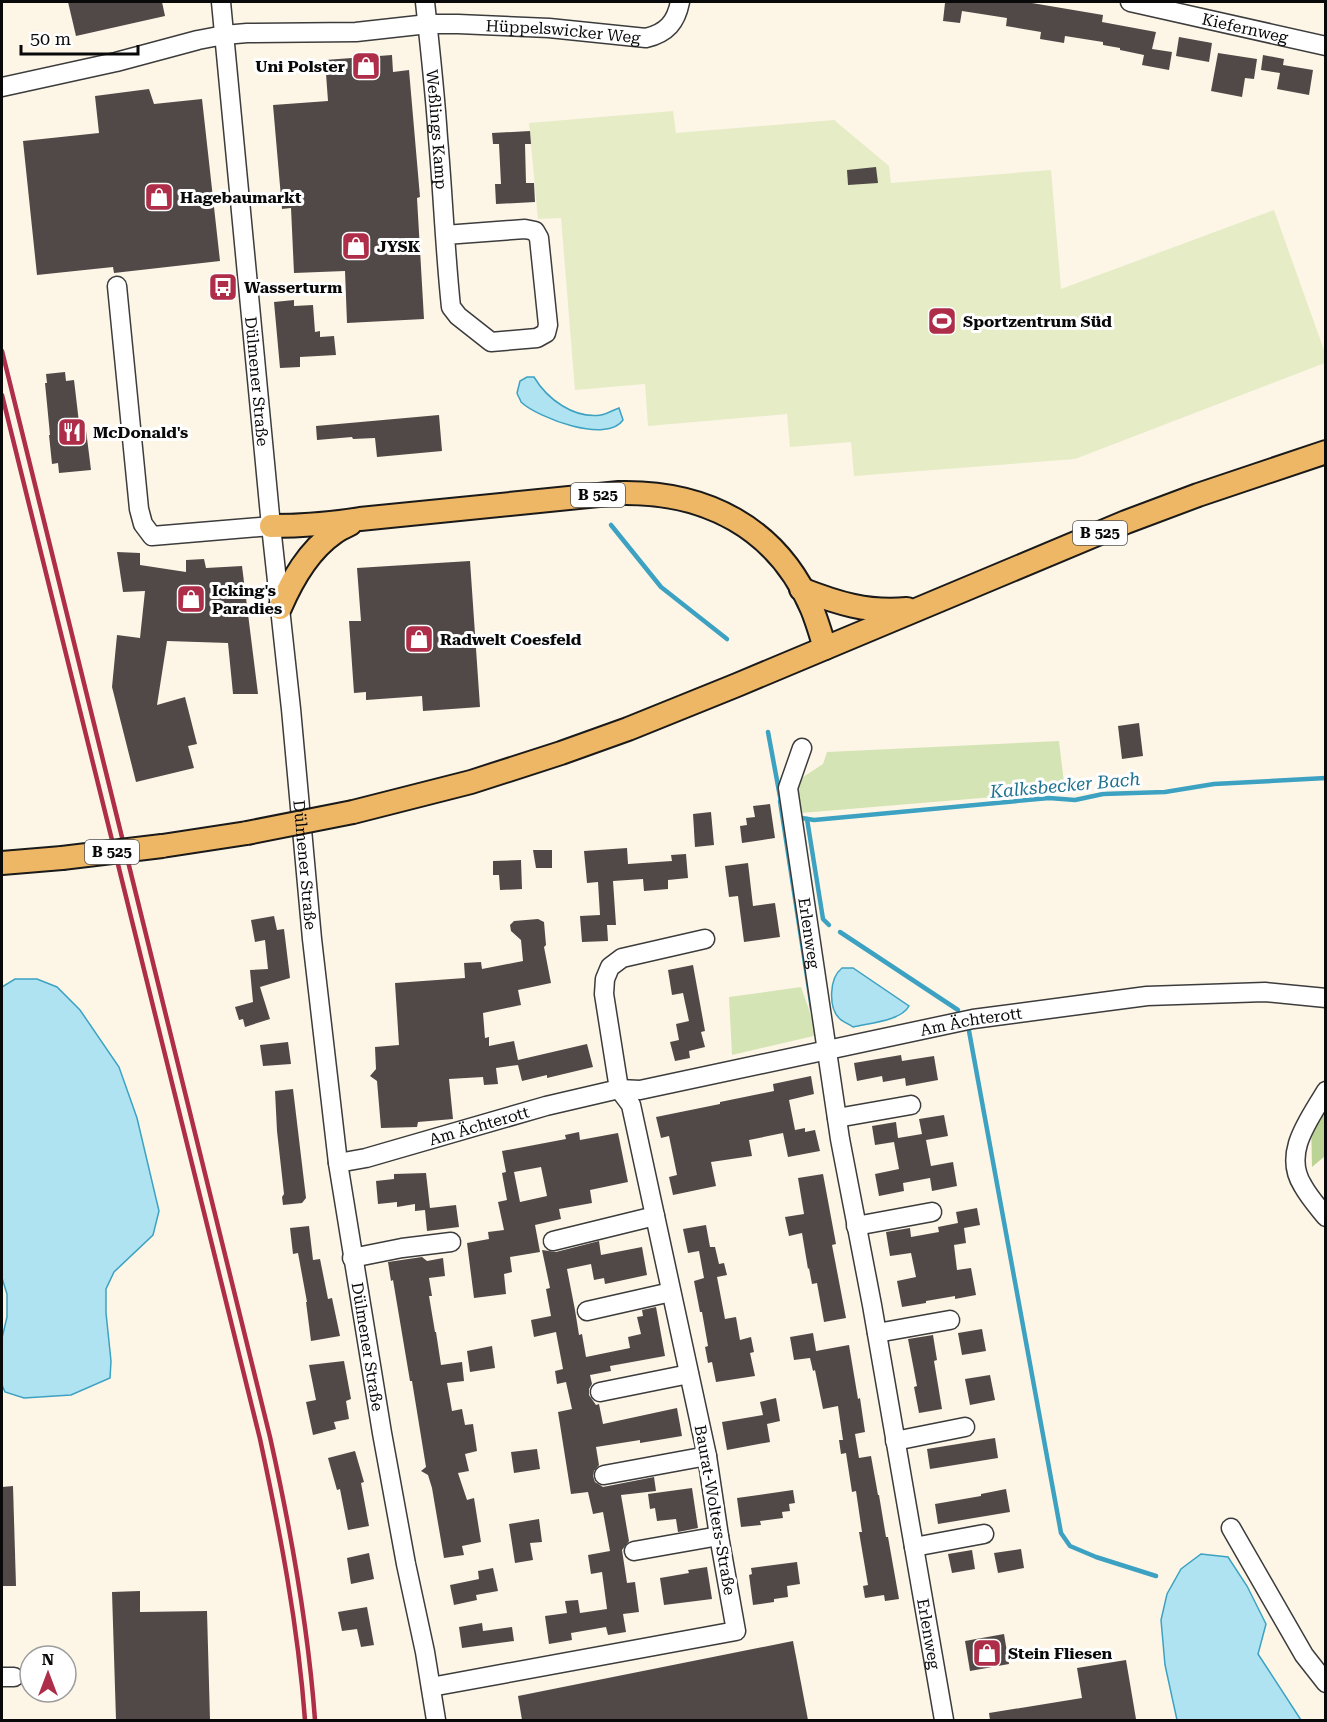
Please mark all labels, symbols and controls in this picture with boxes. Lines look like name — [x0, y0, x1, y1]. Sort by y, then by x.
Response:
street label: Kiefernweg — [1200, 9, 1291, 47]
street label: Hüppelswicker Weg — [485, 16, 642, 47]
scale bar — [21, 18, 138, 56]
text: 50 m — [30, 28, 71, 49]
shop icon: Uni Polster — [350, 50, 382, 82]
place label: Uni Polster — [255, 57, 345, 76]
street label: Weßlings Kamp — [423, 68, 451, 190]
shop icon: Hagebaumarkt — [143, 181, 175, 213]
place label: Hagebaumarkt — [180, 188, 302, 207]
shop icon: JYSK — [340, 230, 372, 262]
place label: JYSK — [377, 237, 421, 256]
bus stop icon: Wasserturm — [207, 271, 239, 303]
place label: Wasserturm — [244, 278, 343, 297]
sports icon: Sportzentrum Süd — [926, 305, 958, 337]
place label: Sportzentrum Süd — [963, 312, 1112, 331]
street label: Dülmener Straße — [242, 316, 273, 447]
restaurant icon: McDonald's — [56, 416, 88, 448]
place label: McDonald's — [93, 423, 188, 442]
road number: B 525 — [571, 483, 625, 507]
road number: B 525 — [1073, 521, 1127, 545]
place label: Icking's Paradies — [212, 581, 282, 618]
shop icon: Icking's Paradies — [175, 583, 207, 615]
shop icon: Radwelt Coesfeld — [403, 623, 435, 655]
place label: Radwelt Coesfeld — [440, 630, 582, 649]
water label: Kalksbecker Bach — [988, 768, 1141, 802]
street label: Dülmener Straße — [290, 799, 321, 931]
road number: B 525 — [85, 840, 139, 864]
street label: Erlenweg — [795, 896, 824, 971]
street label: Am Ächterott — [918, 1003, 1023, 1040]
street label: Am Ächterott — [427, 1102, 531, 1149]
street label: Dülmener Straße — [348, 1281, 388, 1413]
street label: Baurat-Wolters-Straße — [691, 1423, 739, 1597]
street label: Erlenweg — [914, 1597, 945, 1672]
shop icon: Stein Fliesen — [971, 1637, 1003, 1669]
north arrow — [18, 1644, 78, 1704]
place label: Stein Fliesen — [1008, 1644, 1113, 1663]
text: N — [42, 1650, 54, 1669]

